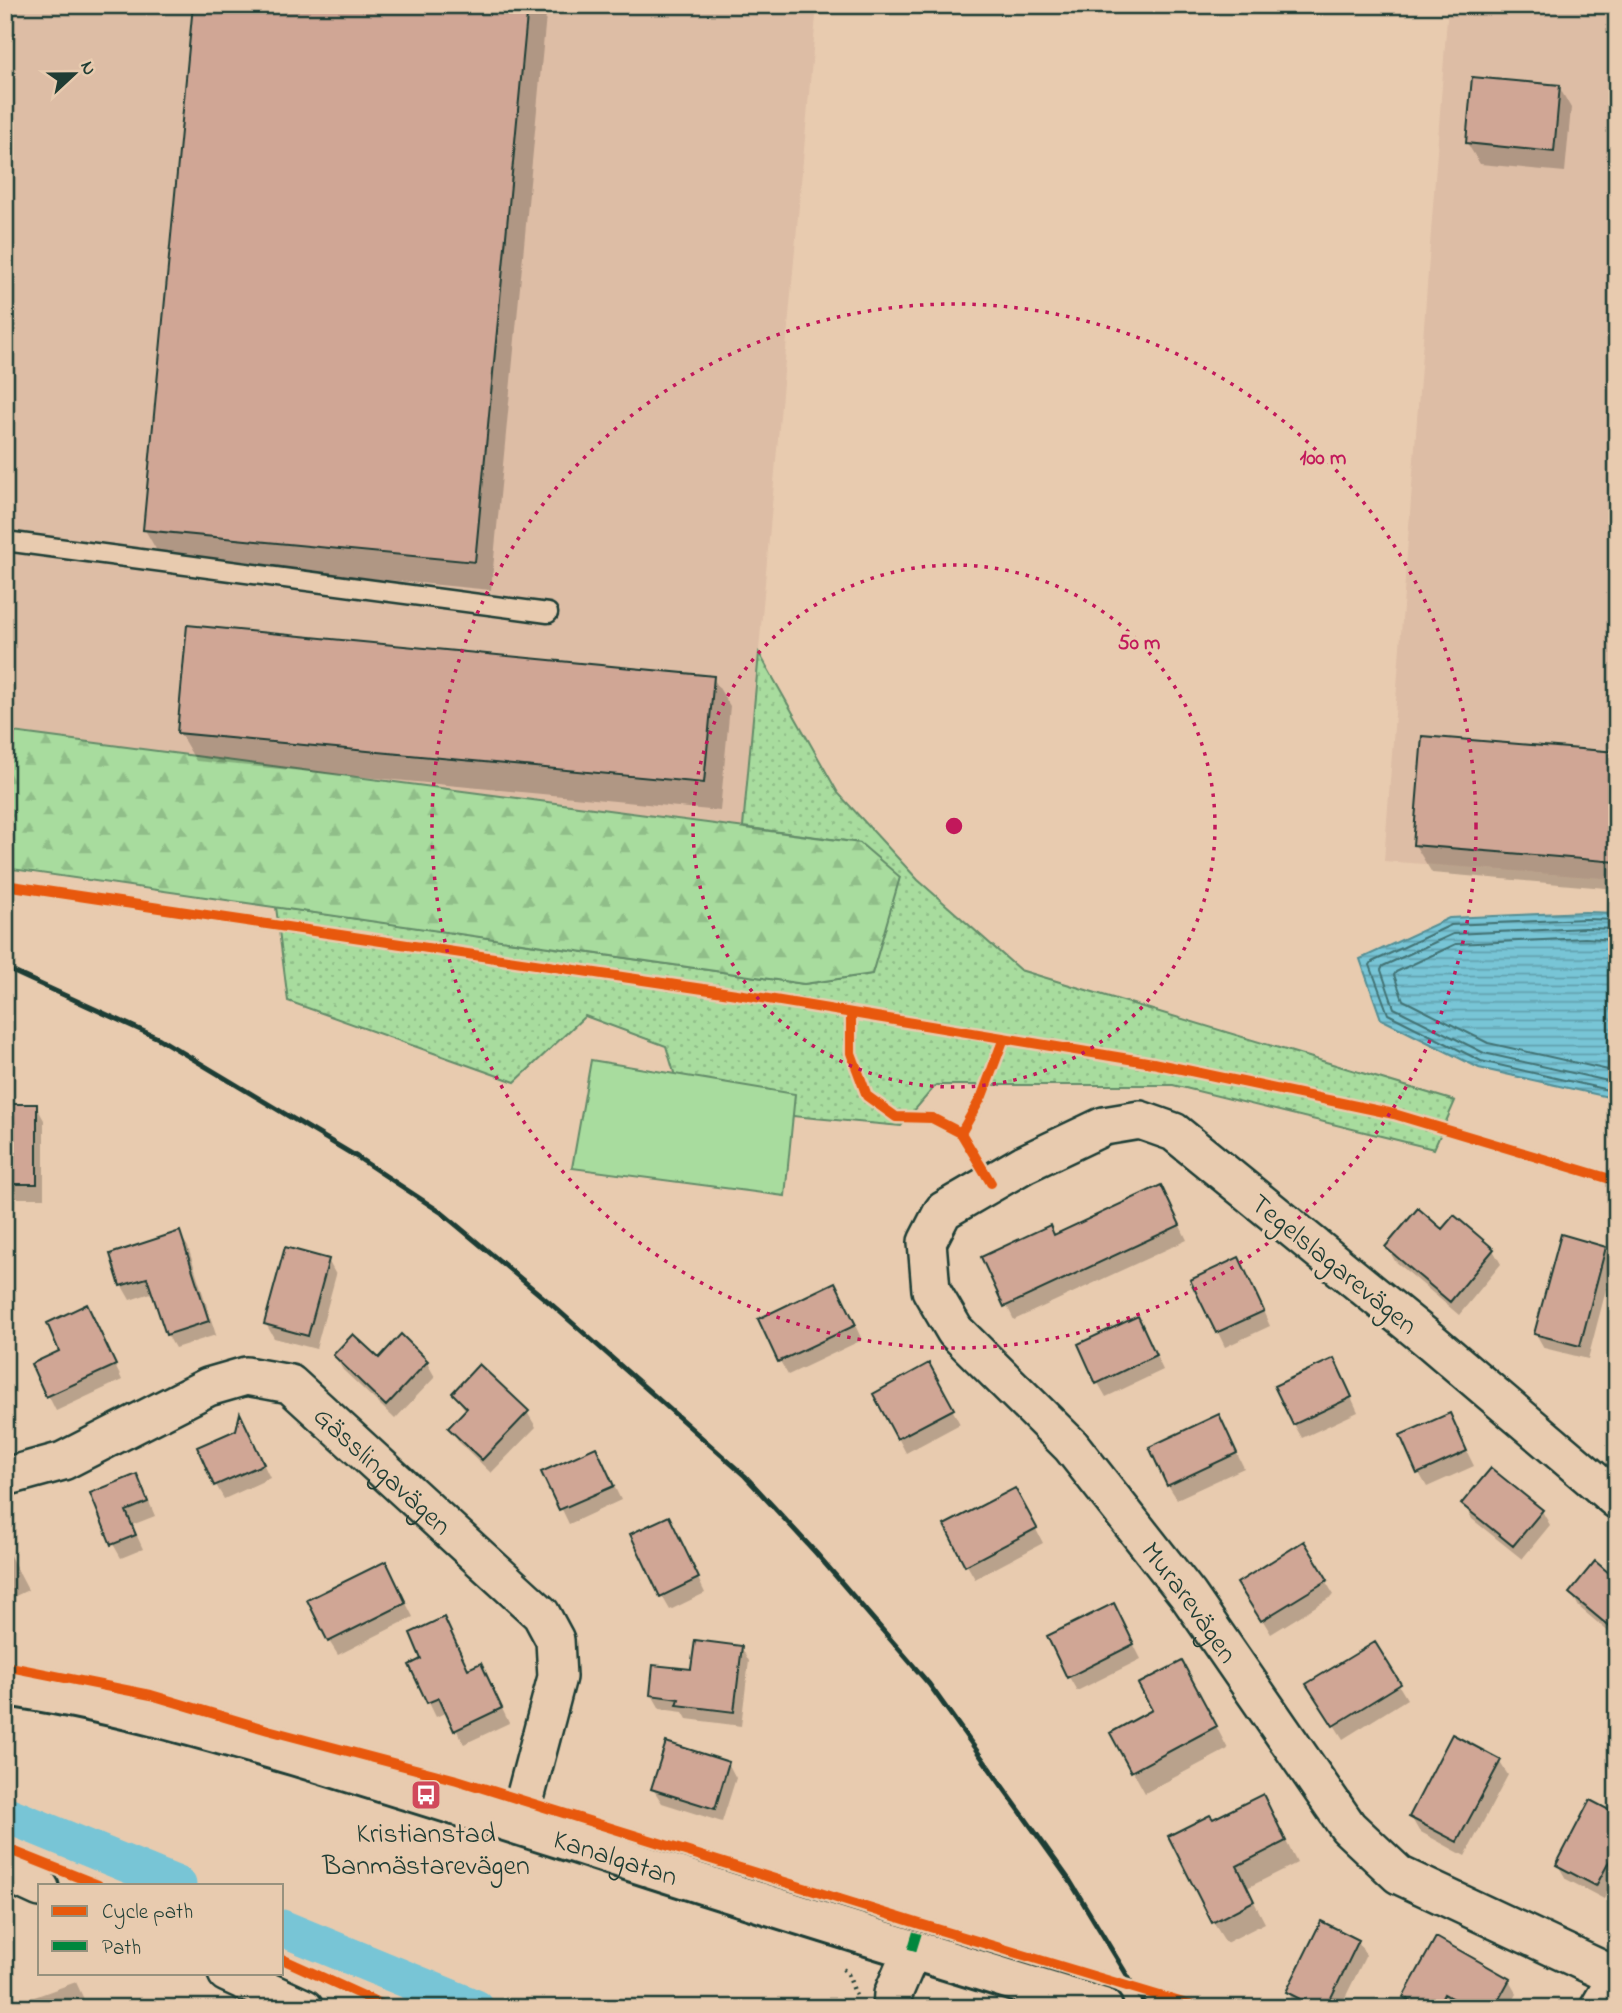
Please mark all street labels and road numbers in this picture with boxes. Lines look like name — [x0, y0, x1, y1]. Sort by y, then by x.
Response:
street label: Tegelslagarevägen — [1240, 1185, 1426, 1346]
street label: Gässlingavägen — [303, 1398, 460, 1547]
street label: Murarevägen — [1130, 1534, 1246, 1673]
street label: Kanalgatan — [547, 1821, 682, 1899]

